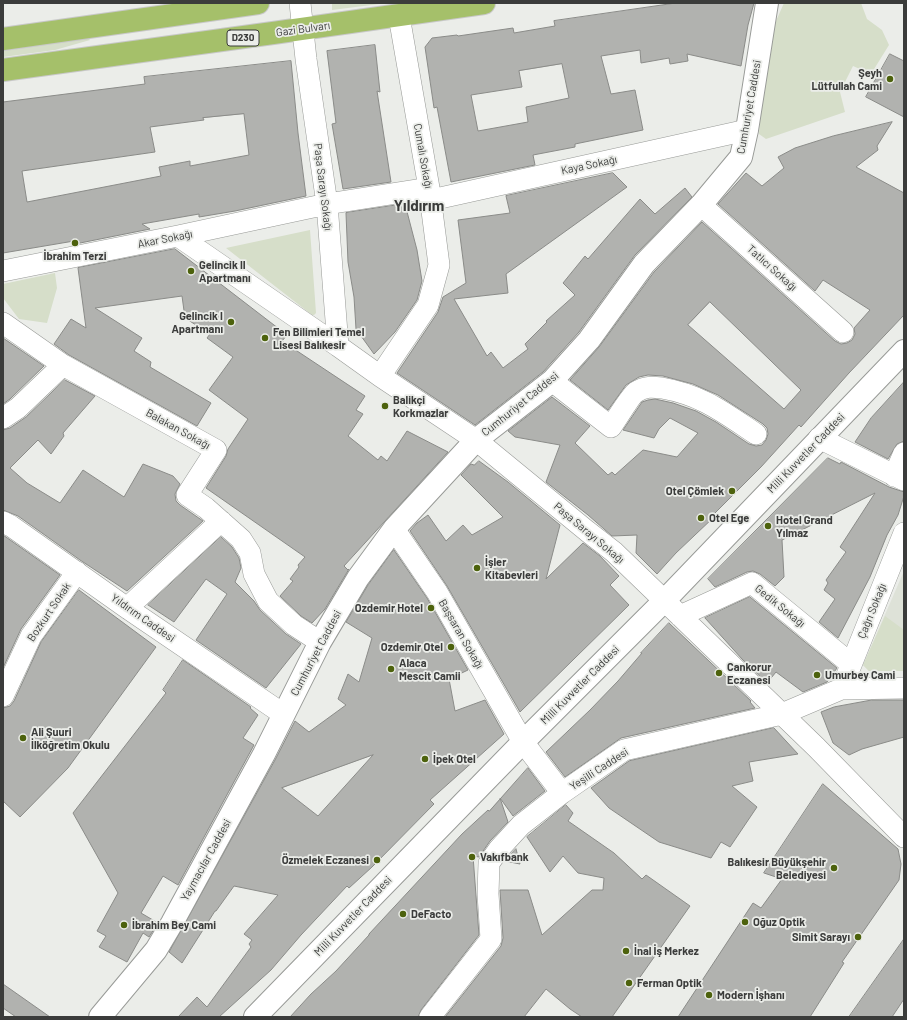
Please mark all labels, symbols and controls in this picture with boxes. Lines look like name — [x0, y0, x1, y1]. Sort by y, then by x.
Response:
street label: Gazi Bulvarı — [275, 19, 331, 39]
road number: D230 — [227, 30, 259, 46]
street label: Cumhuriyet Caddesi — [734, 59, 764, 155]
place label: Şeyh Lütfullah Cami — [811, 66, 882, 92]
marker: Şeyh Lütfullah Cami — [885, 74, 895, 84]
street label: Cumalı Sokağı — [411, 122, 435, 190]
street label: Paşa Sarayı Sokağı — [311, 142, 335, 232]
street label: Kaya Sokağı — [560, 153, 618, 177]
district label: Yıldırım — [394, 197, 444, 215]
street label: Akar Sokağı — [136, 227, 194, 251]
marker: İbrahim Terzi — [70, 238, 80, 248]
street label: Tatlıcı Sokağı — [744, 242, 800, 294]
place label: İbrahim Terzi — [44, 249, 106, 263]
place label: Gelincik II Apartmanı — [199, 258, 251, 284]
marker: Gelincik II Apartmanı — [186, 266, 196, 276]
place label: Gelincik I Apartmanı — [171, 309, 223, 335]
marker: Gelincik I Apartmanı — [226, 317, 236, 327]
place label: Fen Bilimleri Temel Lisesi Balıkesir — [273, 325, 364, 351]
marker: Fen Bilimleri Temel Lisesi Balıkesir — [260, 333, 270, 343]
street label: Cumhuriyet Caddesi — [479, 369, 561, 439]
place label: Balikçi Korkmazlar — [393, 393, 448, 419]
marker: Balikçi Korkmazlar — [380, 401, 390, 411]
street label: Balakan Sokağı — [144, 406, 212, 452]
street label: Milli Kuvvetler Caddesi — [764, 410, 848, 496]
place label: Otel Çömlek — [666, 484, 724, 498]
marker: Otel Çömlek — [727, 486, 737, 496]
street label: Paşa Sarayı Sokağı — [551, 500, 627, 566]
place label: Otel Ege — [709, 511, 749, 525]
marker: Otel Ege — [696, 513, 706, 523]
place label: Hotel Grand Yılmaz — [776, 513, 833, 539]
marker: Hotel Grand Yılmaz — [763, 521, 773, 531]
place label: İşler Kitabevleri — [485, 555, 538, 581]
marker: İşler Kitabevleri — [472, 563, 482, 573]
street label: Bozkurt Sokak — [24, 580, 74, 644]
street label: Çağrı Sokağı — [855, 581, 889, 641]
street label: Gedik Sokağı — [752, 582, 808, 630]
street label: Yıldırım Caddesi — [108, 591, 178, 645]
street label: Başsaran Sokağı — [436, 597, 486, 671]
place label: Ozdemir Hotel — [355, 601, 423, 615]
marker: Ozdemir Hotel — [426, 603, 436, 613]
street label: Cumhuriyet Caddesi — [288, 608, 344, 698]
place label: Ozdemir Otel — [381, 640, 443, 654]
marker: Ozdemir Otel — [446, 642, 456, 652]
street label: Milli Kuvvetler Caddesi — [538, 643, 622, 727]
place label: Alaca Mescit Camii — [399, 656, 461, 682]
place label: Cankorur Eczanesi — [727, 660, 771, 686]
marker: Alaca Mescit Camii — [386, 664, 396, 674]
marker: Cankorur Eczanesi — [714, 668, 724, 678]
place label: Umurbey Cami — [825, 668, 895, 682]
marker: Umurbey Cami — [812, 670, 822, 680]
place label: Ali Şuuri İlköğretim Okulu — [31, 725, 110, 751]
marker: Ali Şuuri İlköğretim Okulu — [18, 733, 28, 743]
street label: Yeşilli Caddesi — [567, 745, 631, 793]
place label: İpek Otel — [433, 752, 476, 766]
marker: İpek Otel — [420, 754, 430, 764]
street label: Yaymacılar Caddesi — [178, 817, 234, 903]
place label: Vakıfbank — [480, 850, 529, 864]
marker: Vakıfbank — [467, 852, 477, 862]
place label: Özmelek Eczanesi — [282, 853, 369, 867]
marker: Özmelek Eczanesi — [372, 855, 382, 865]
place label: Balıkesir Büyükşehir Belediyesi — [727, 855, 826, 881]
marker: Balıkesir Büyükşehir Belediyesi — [829, 863, 839, 873]
street label: Milli Kuvvetler Caddesi — [311, 873, 395, 959]
place label: DeFacto — [411, 907, 451, 921]
marker: DeFacto — [398, 909, 408, 919]
place label: Oğuz Optik — [753, 915, 805, 929]
marker: Oğuz Optik — [740, 917, 750, 927]
place label: İbrahim Bey Cami — [132, 918, 216, 932]
marker: İbrahim Bey Cami — [119, 920, 129, 930]
place label: Simit Sarayı — [792, 930, 850, 944]
marker: Simit Sarayı — [853, 932, 863, 942]
place label: İnal İş Merkez — [634, 944, 699, 958]
marker: İnal İş Merkez — [621, 946, 631, 956]
place label: Ferman Optik — [637, 976, 702, 990]
marker: Ferman Optik — [624, 978, 634, 988]
place label: Modern İşhanı — [717, 988, 785, 1002]
marker: Modern İşhanı — [704, 990, 714, 1000]

